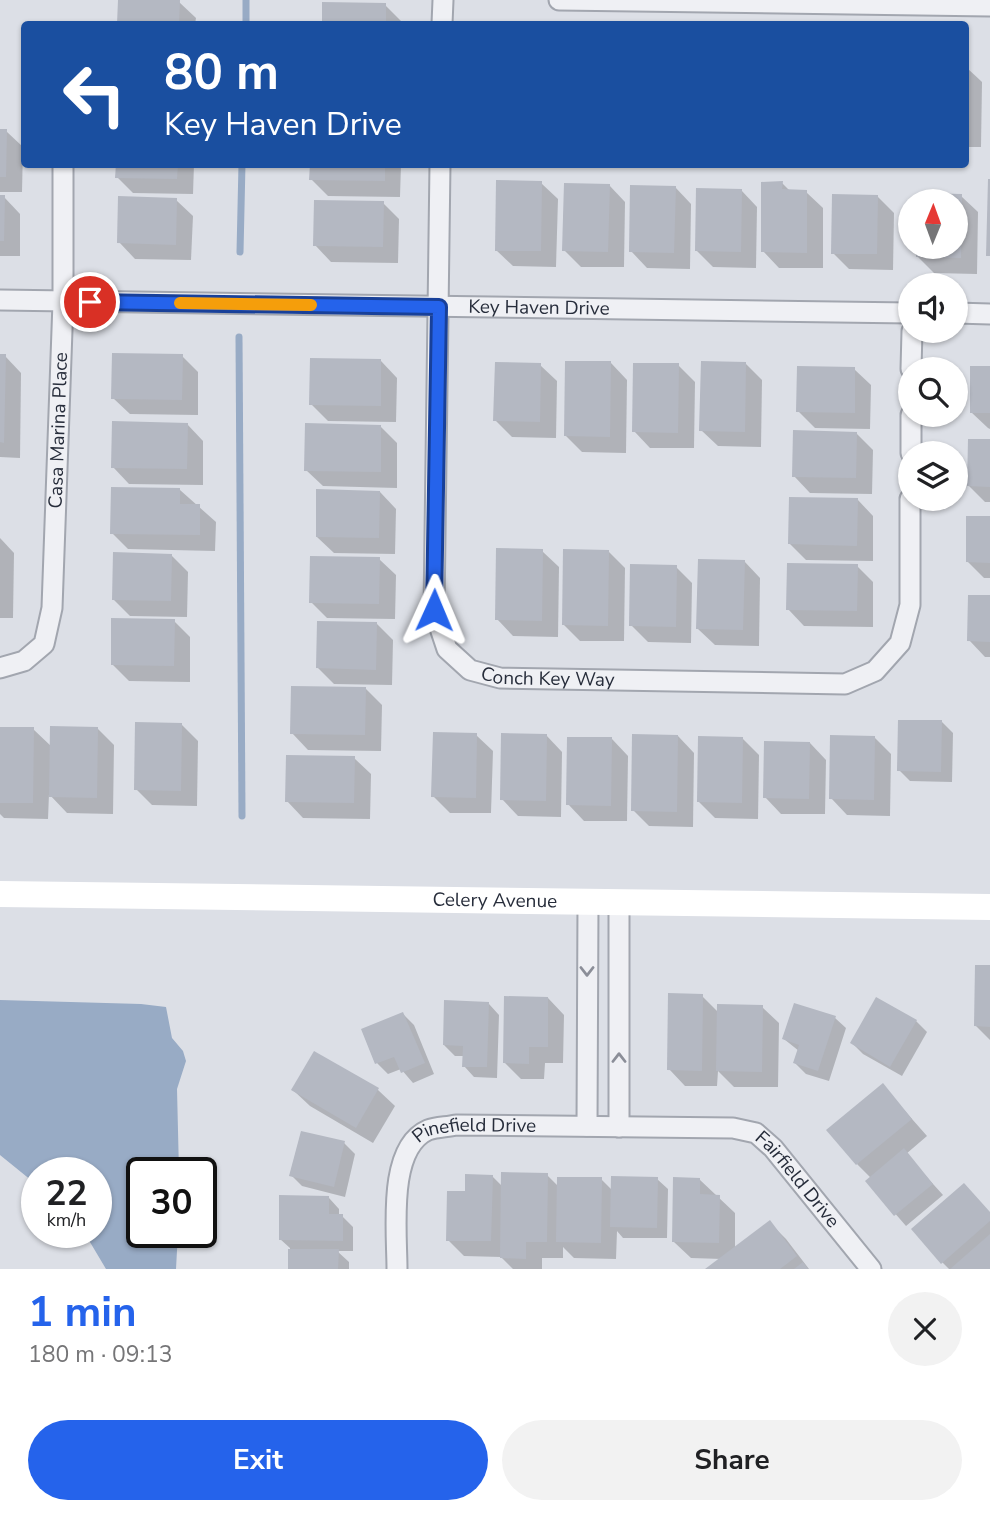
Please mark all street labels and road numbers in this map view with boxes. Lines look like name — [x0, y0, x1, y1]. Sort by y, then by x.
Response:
street label: Key Haven Drive — [468, 294, 610, 322]
street label: Casa Marina Place — [43, 352, 74, 509]
street label: Conch Key Way — [478, 660, 615, 693]
street label: Celery Avenue — [432, 887, 557, 914]
street label: Pinefield Drive — [407, 1112, 536, 1149]
street label: Fairfield Drive — [749, 1125, 846, 1233]

